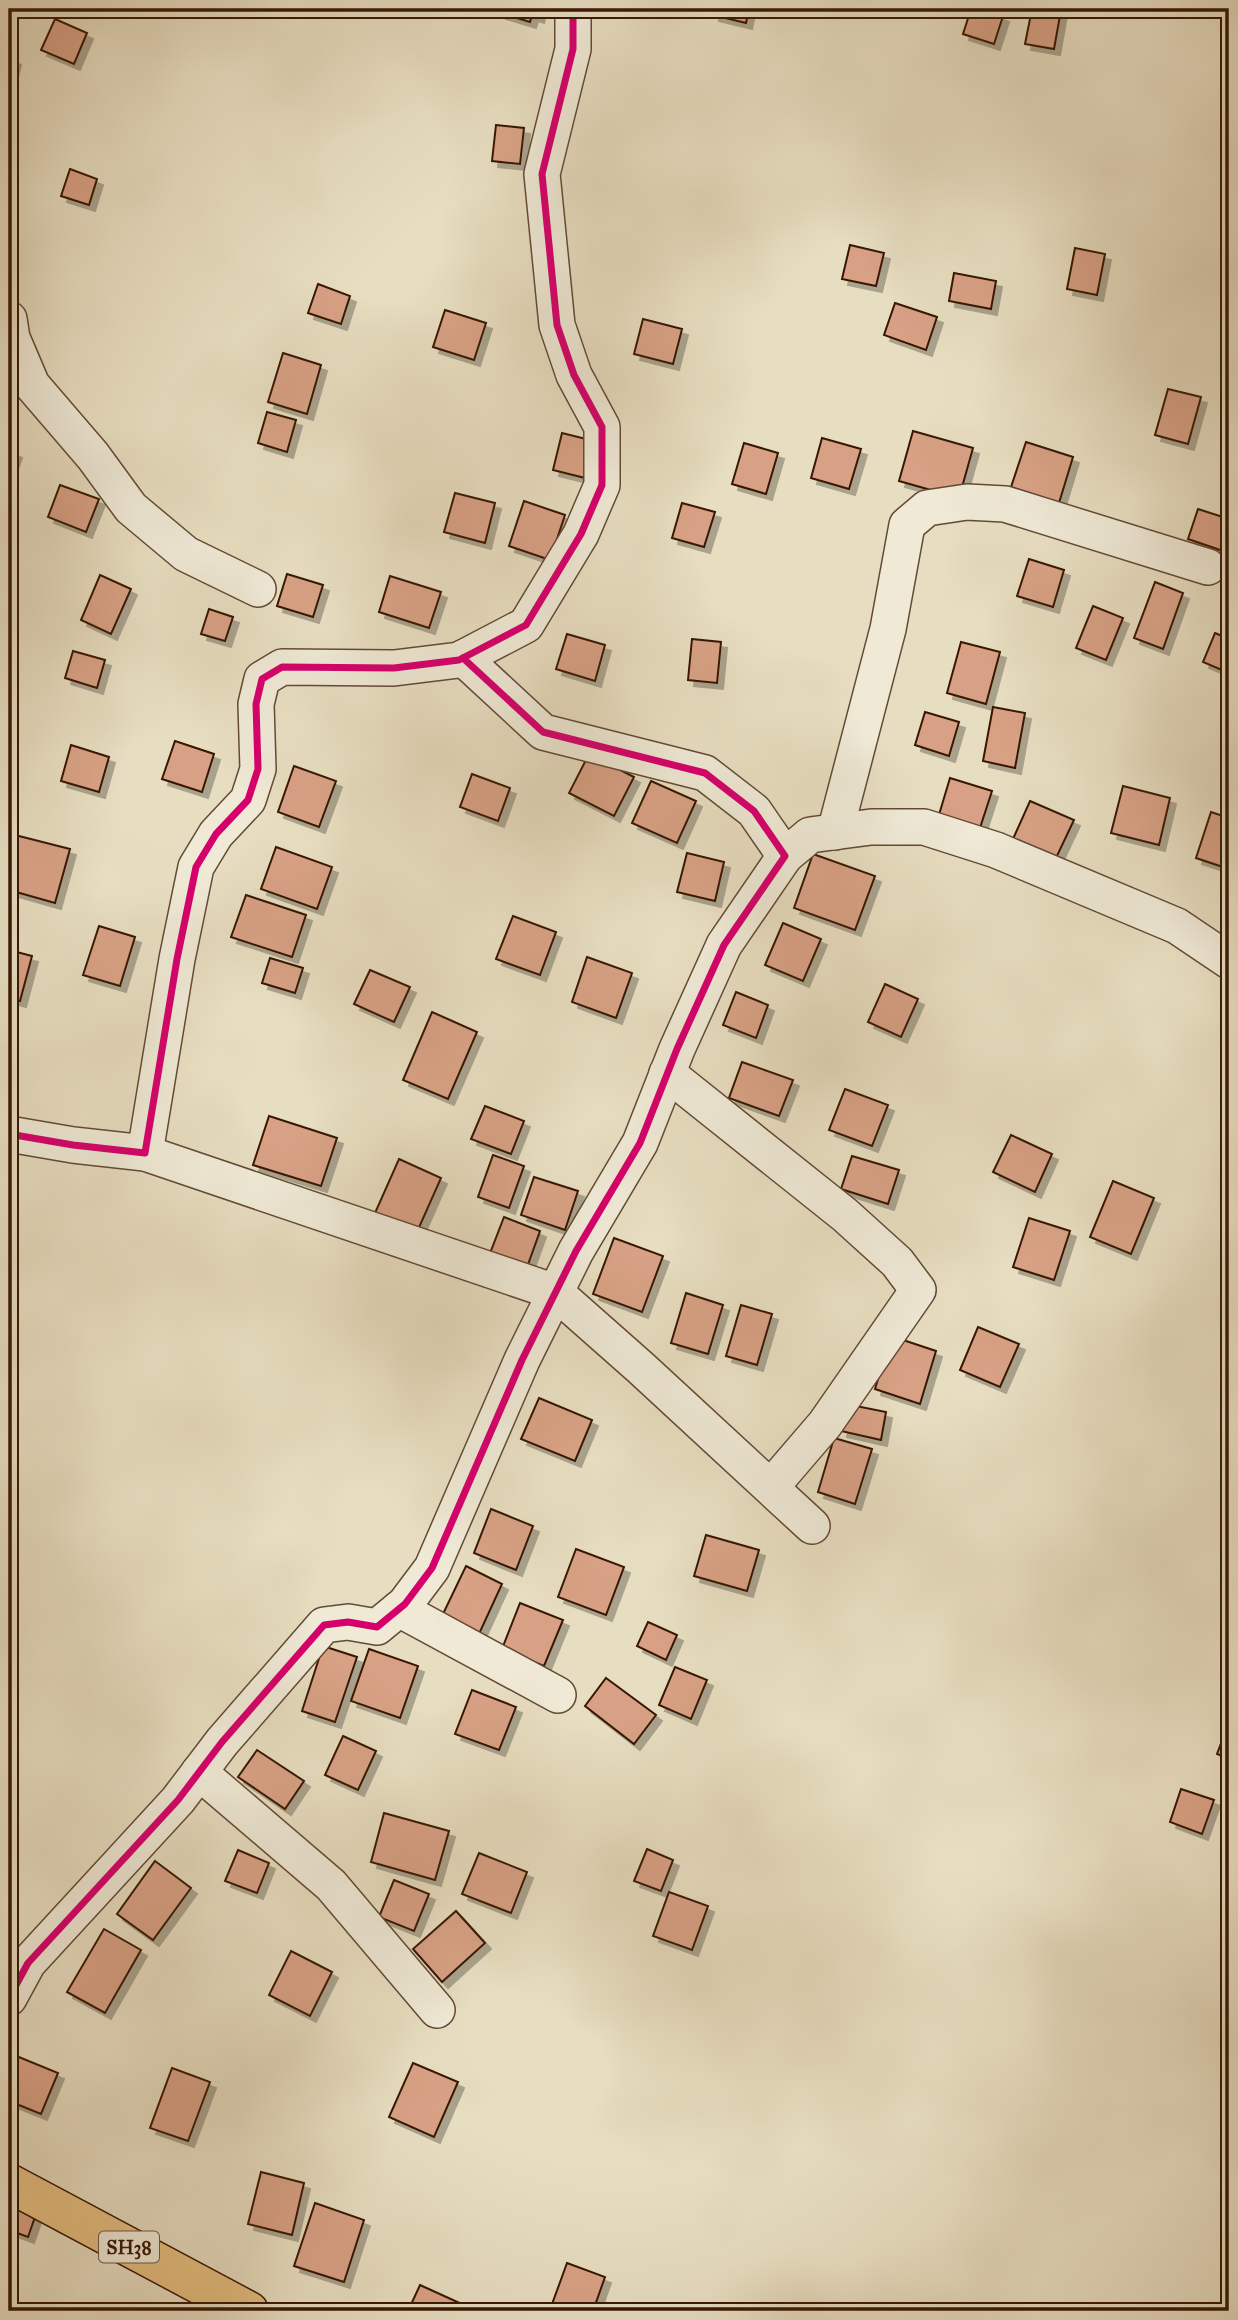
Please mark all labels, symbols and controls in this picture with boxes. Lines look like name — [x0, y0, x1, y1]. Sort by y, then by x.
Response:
road number: SH38 — [99, 2232, 159, 2262]

